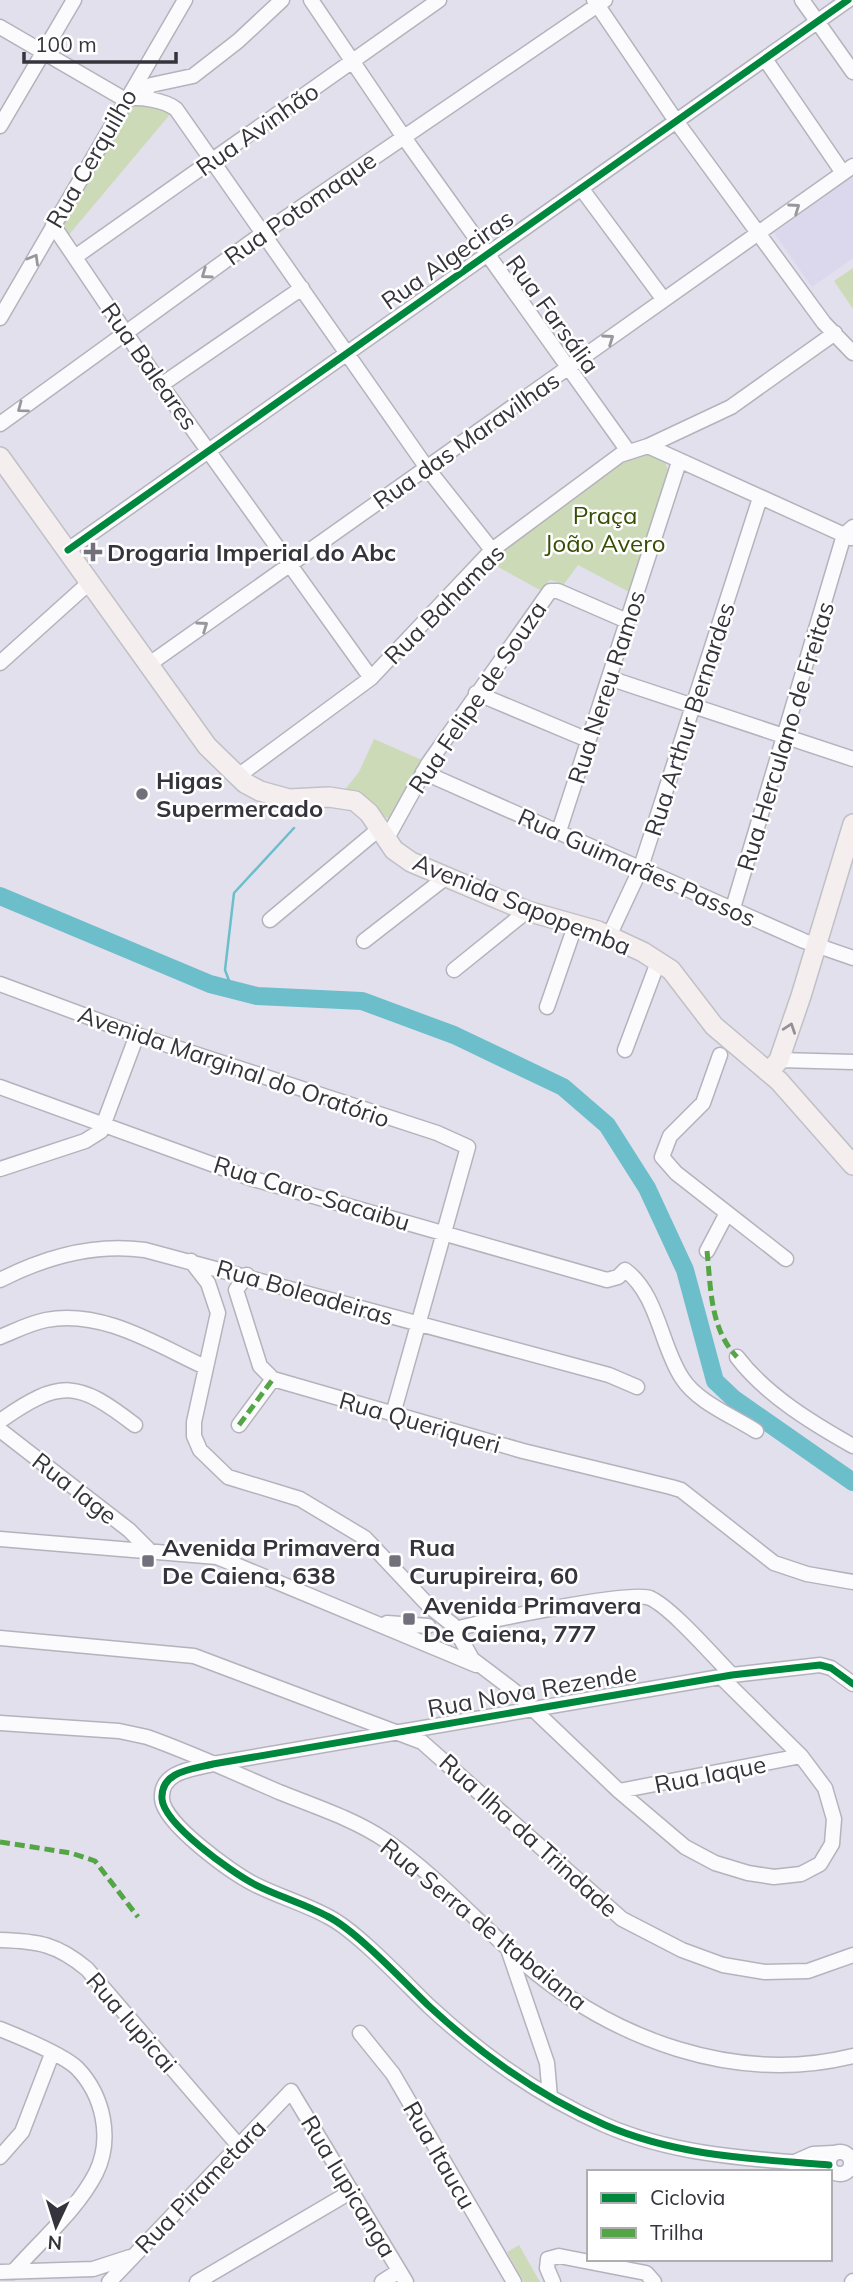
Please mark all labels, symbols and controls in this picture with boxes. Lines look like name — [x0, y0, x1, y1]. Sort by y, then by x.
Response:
scale bar — [24, 21, 177, 65]
text: 100 m — [35, 31, 97, 57]
street label: Rua Avinhão — [190, 76, 324, 182]
street label: Rua Cerquilho — [39, 83, 143, 233]
street label: Rua Potomaque — [218, 145, 382, 271]
street label: Rua Algeciras — [375, 202, 519, 316]
one-way arrow — [787, 204, 800, 216]
street label: Rua Farsália — [500, 249, 606, 379]
one-way arrow — [26, 253, 39, 266]
one-way arrow — [201, 266, 214, 278]
street label: Rua Baleares — [95, 297, 205, 435]
one-way arrow — [601, 335, 614, 347]
street label: Rua das Maravilhas — [367, 364, 565, 516]
one-way arrow — [17, 399, 30, 412]
park label: Praça João Avero — [545, 500, 665, 558]
place label: Drogaria Imperial do Abc — [107, 537, 396, 567]
street label: Rua Bahamas — [378, 538, 510, 670]
marker: Drogaria Imperial do Abc — [85, 544, 101, 560]
street label: Rua Nereu Ramos — [561, 587, 651, 787]
street label: Rua Felipe de Souza — [402, 595, 552, 799]
street label: Rua Arthur Bernardes — [637, 598, 741, 840]
street label: Rua Herculano de Freitas — [730, 598, 840, 874]
one-way arrow — [195, 622, 208, 634]
place label: Higas Supermercado — [156, 765, 323, 823]
marker: Higas Supermercado — [134, 786, 150, 802]
street label: Rua Guimarães Passos — [514, 801, 760, 933]
street label: Avenida Sapopemba — [409, 847, 635, 961]
street label: Avenida Marginal do Oratório — [74, 998, 394, 1134]
one-way arrow — [782, 1022, 796, 1034]
street label: Rua Caro-Sacaibu — [210, 1149, 414, 1237]
street label: Rua Boleadeiras — [213, 1252, 397, 1332]
street label: Rua Queriqueri — [336, 1385, 504, 1459]
street label: Rua Iage — [27, 1446, 123, 1530]
place label: Avenida Primavera De Caiena, 638 — [162, 1532, 380, 1590]
place label: Rua Curupireira, 60 — [409, 1532, 579, 1590]
marker: Avenida Primavera De Caiena, 638 — [140, 1553, 156, 1569]
marker: Rua Curupireira, 60 — [387, 1553, 403, 1569]
place label: Avenida Primavera De Caiena, 777 — [423, 1590, 641, 1648]
marker: Avenida Primavera De Caiena, 777 — [401, 1611, 417, 1627]
street label: Rua Nova Rezende — [425, 1657, 639, 1723]
street label: Rua Ilha da Trindade — [433, 1747, 625, 1923]
street label: Rua Iaque — [652, 1748, 768, 1800]
street label: Rua Serra de Itabaiana — [375, 1831, 593, 2017]
street label: Rua Iupicai — [80, 1966, 184, 2078]
street label: Rua Itaucu — [397, 2096, 483, 2214]
street label: Rua Iupicanga — [295, 2110, 403, 2262]
street label: Rua Pirametara — [128, 2113, 272, 2259]
legend — [587, 2170, 832, 2261]
text: Ciclovia — [650, 2184, 725, 2210]
north arrow — [21, 2191, 91, 2261]
text: Trilha — [650, 2219, 704, 2245]
text: N — [47, 2230, 63, 2255]

